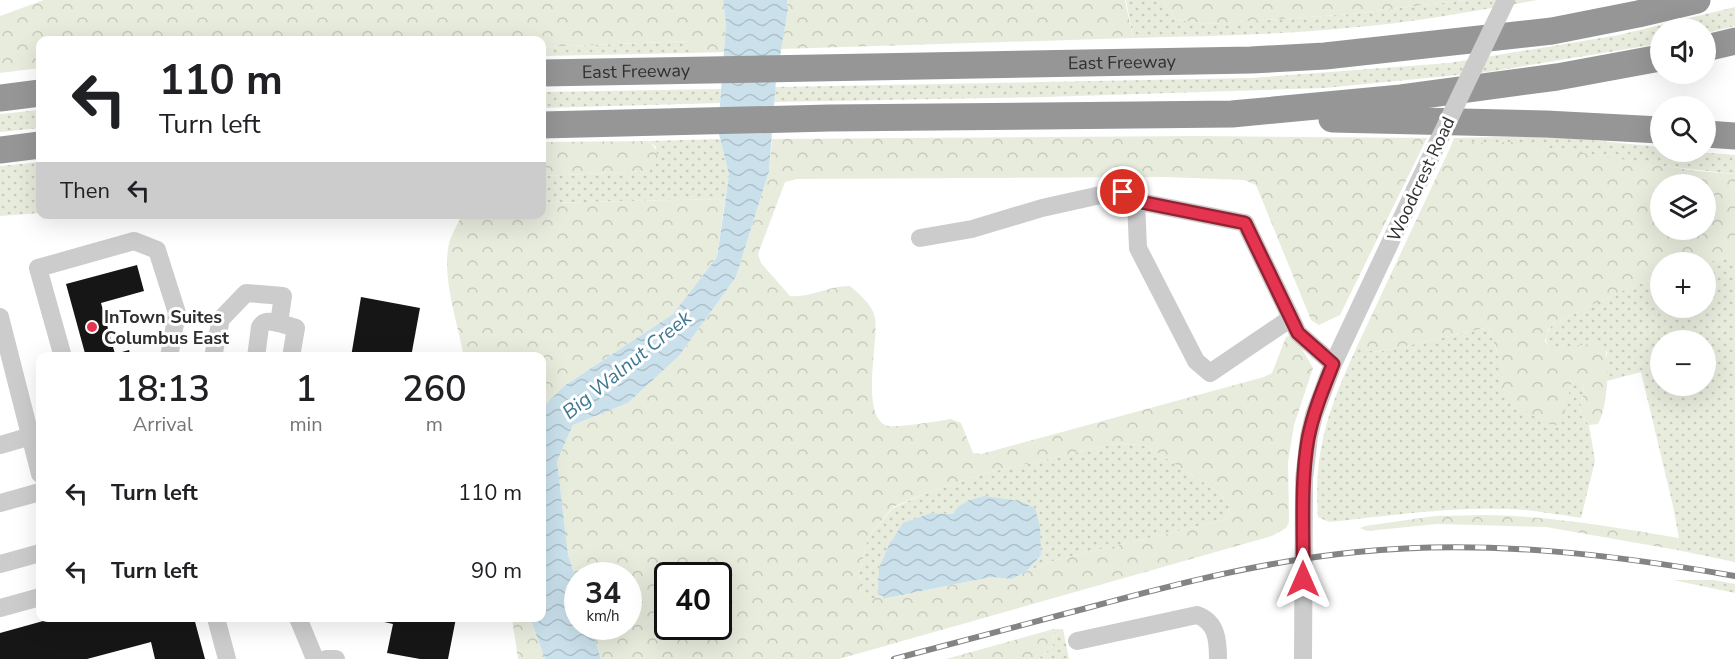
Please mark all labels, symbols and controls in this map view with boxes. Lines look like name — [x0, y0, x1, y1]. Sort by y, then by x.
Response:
map controls — [1650, 18, 1716, 396]
button: sound — [1650, 18, 1716, 84]
street label: East Freeway — [1068, 49, 1177, 75]
text: 110 m — [159, 52, 283, 109]
street label: East Freeway — [582, 58, 691, 84]
icon: left — [60, 60, 138, 138]
button: search — [1650, 96, 1716, 162]
text: Turn left — [159, 106, 260, 143]
street label: Woodcrest Road — [1382, 113, 1460, 245]
pin — [1097, 166, 1148, 217]
icon: left — [122, 174, 155, 207]
button: layers — [1650, 174, 1716, 240]
icon: arrive — [1106, 175, 1139, 208]
text: Then — [60, 176, 110, 206]
button: + — [1650, 252, 1716, 318]
water label: Big Walnut Creek — [557, 304, 698, 425]
place label: InTown Suites Columbus East — [104, 305, 229, 350]
marker: InTown Suites Columbus East — [85, 320, 99, 334]
button: − — [1650, 330, 1716, 396]
text: 18:13 — [115, 365, 210, 414]
text: 1 — [295, 365, 317, 414]
text: 260 — [402, 365, 467, 414]
text: Arrival — [133, 411, 193, 438]
text: min — [290, 411, 323, 438]
text: m — [426, 411, 443, 438]
icon: left — [60, 477, 93, 510]
text: Turn left — [111, 478, 198, 508]
text: 110 m — [458, 478, 522, 508]
position arrow — [1271, 547, 1335, 611]
icon: left — [60, 555, 93, 588]
text: Turn left — [111, 556, 198, 586]
text: 90 m — [471, 556, 522, 586]
speed limit sign: 40 — [654, 562, 732, 640]
text: 34 — [585, 573, 621, 614]
text: km/h — [586, 606, 620, 626]

